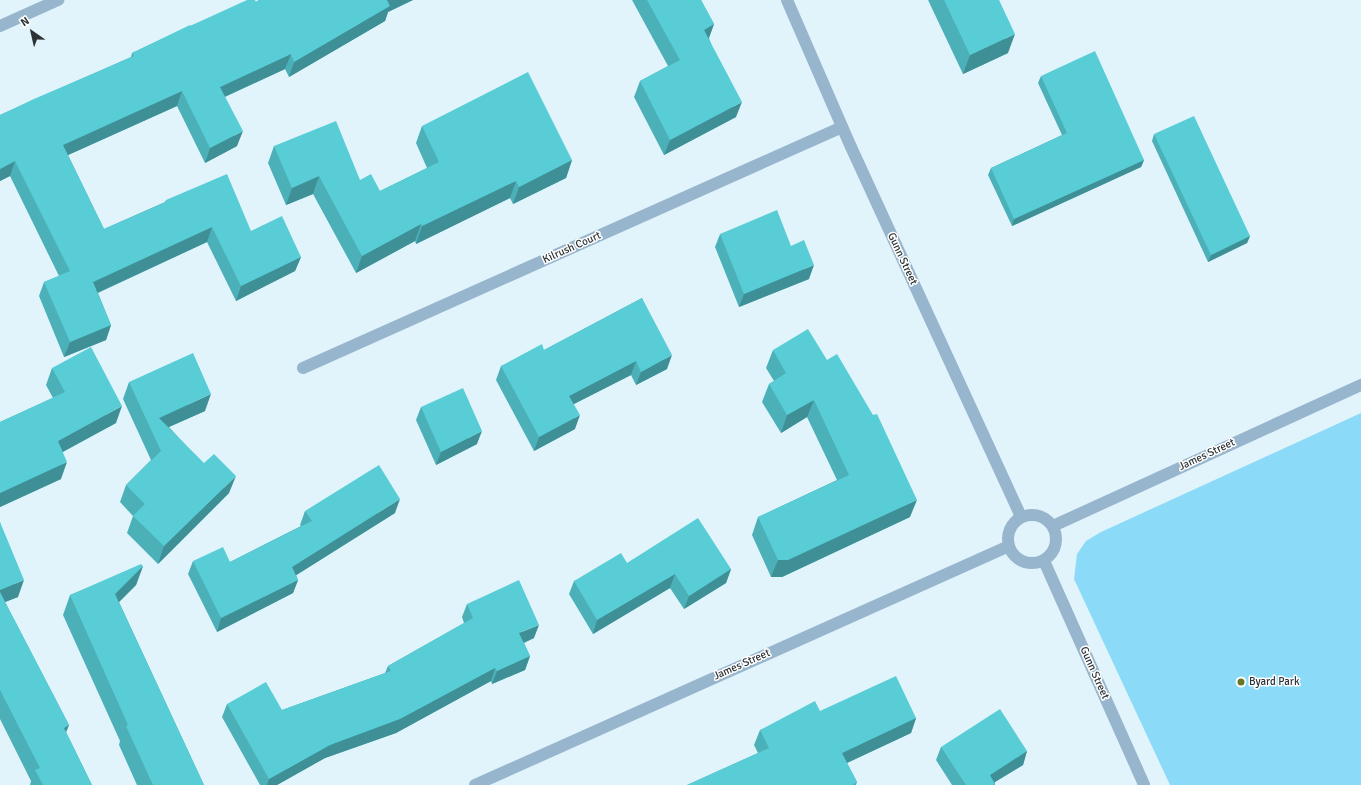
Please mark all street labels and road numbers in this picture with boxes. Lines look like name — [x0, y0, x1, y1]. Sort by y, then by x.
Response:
street label: Kilrush Court — [541, 229, 603, 267]
street label: Gunn Street — [884, 231, 920, 287]
street label: James Street — [1177, 436, 1237, 474]
street label: Gunn Street — [1077, 645, 1111, 701]
street label: James Street — [712, 647, 772, 683]

